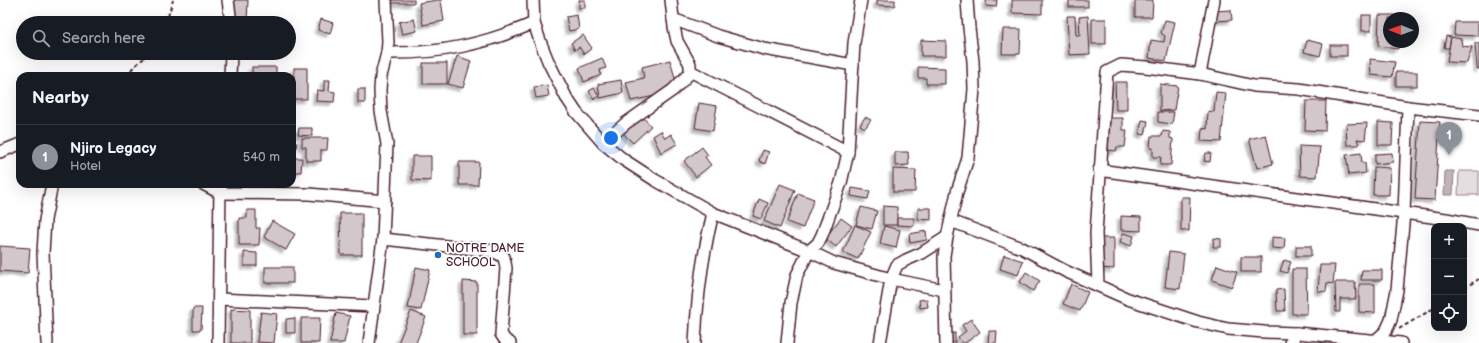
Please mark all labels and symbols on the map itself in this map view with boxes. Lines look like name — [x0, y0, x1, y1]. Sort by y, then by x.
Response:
north arrow — [1383, 12, 1419, 48]
pin: 1 — [1436, 122, 1462, 155]
your location — [601, 128, 621, 148]
place label: NOTRE DAME SCHOOL — [446, 241, 525, 270]
marker: NOTRE DAME SCHOOL — [433, 250, 443, 260]

